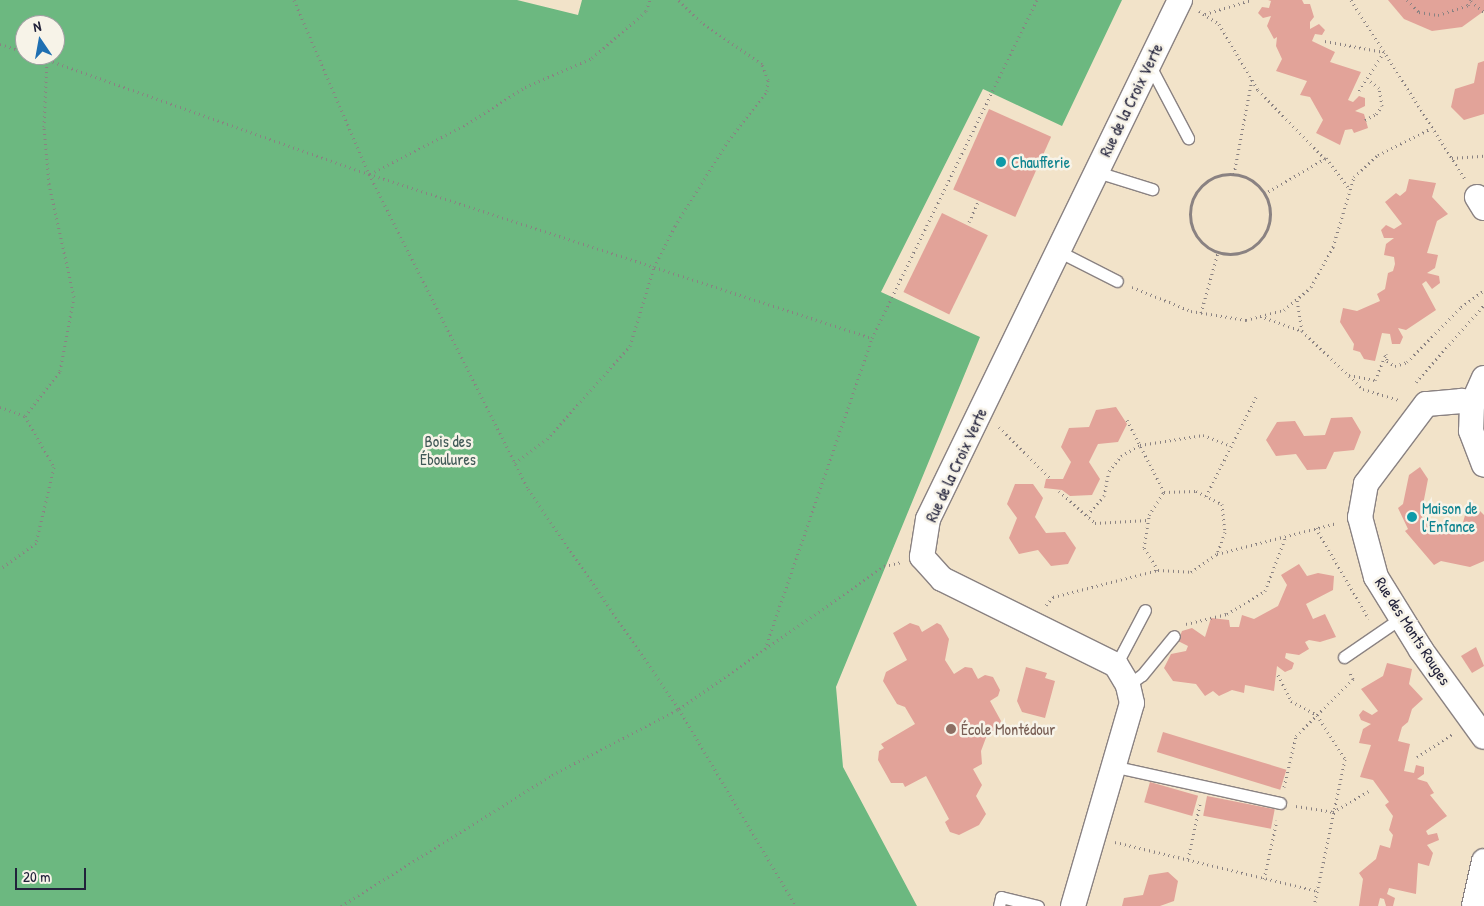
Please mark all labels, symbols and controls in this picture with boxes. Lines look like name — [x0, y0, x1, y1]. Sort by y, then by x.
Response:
north arrow — [15, 15, 65, 65]
text: N — [31, 16, 43, 36]
street label: Rue de la Croix Verte — [1095, 40, 1167, 160]
place label: Chaufferie — [1011, 152, 1070, 172]
marker: Chaufferie — [995, 156, 1007, 168]
street label: Rue de la Croix Verte — [921, 405, 991, 525]
park label: Bois des Éboulures — [420, 431, 476, 469]
place label: Maison de l'Enfance — [1422, 498, 1478, 536]
marker: Maison de l'Enfance — [1406, 511, 1418, 523]
street label: Rue des Monts Rouges — [1371, 574, 1455, 688]
place label: École Montédour — [961, 719, 1055, 739]
marker: École Montédour — [945, 723, 957, 735]
scale bar — [18, 858, 89, 890]
text: 20 m — [23, 866, 50, 887]

